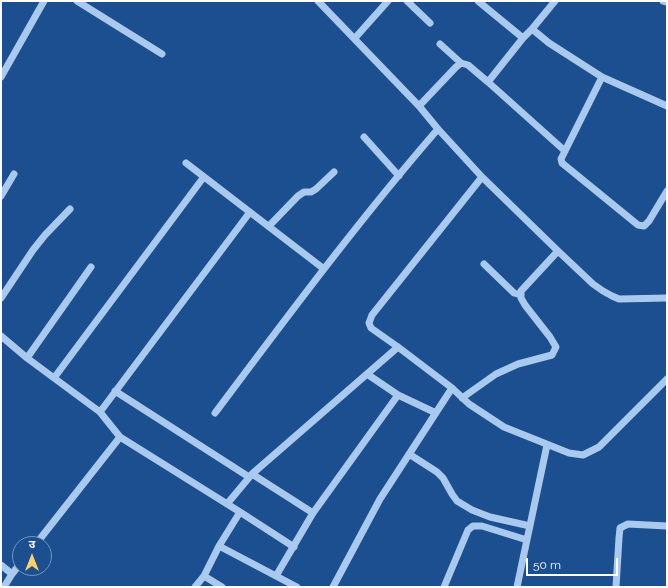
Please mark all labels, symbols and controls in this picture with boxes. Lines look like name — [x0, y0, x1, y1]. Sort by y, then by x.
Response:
north arrow — [12, 536, 52, 576]
text: उ — [29, 538, 35, 551]
scale bar — [528, 550, 620, 576]
text: 50 m — [533, 558, 561, 572]

